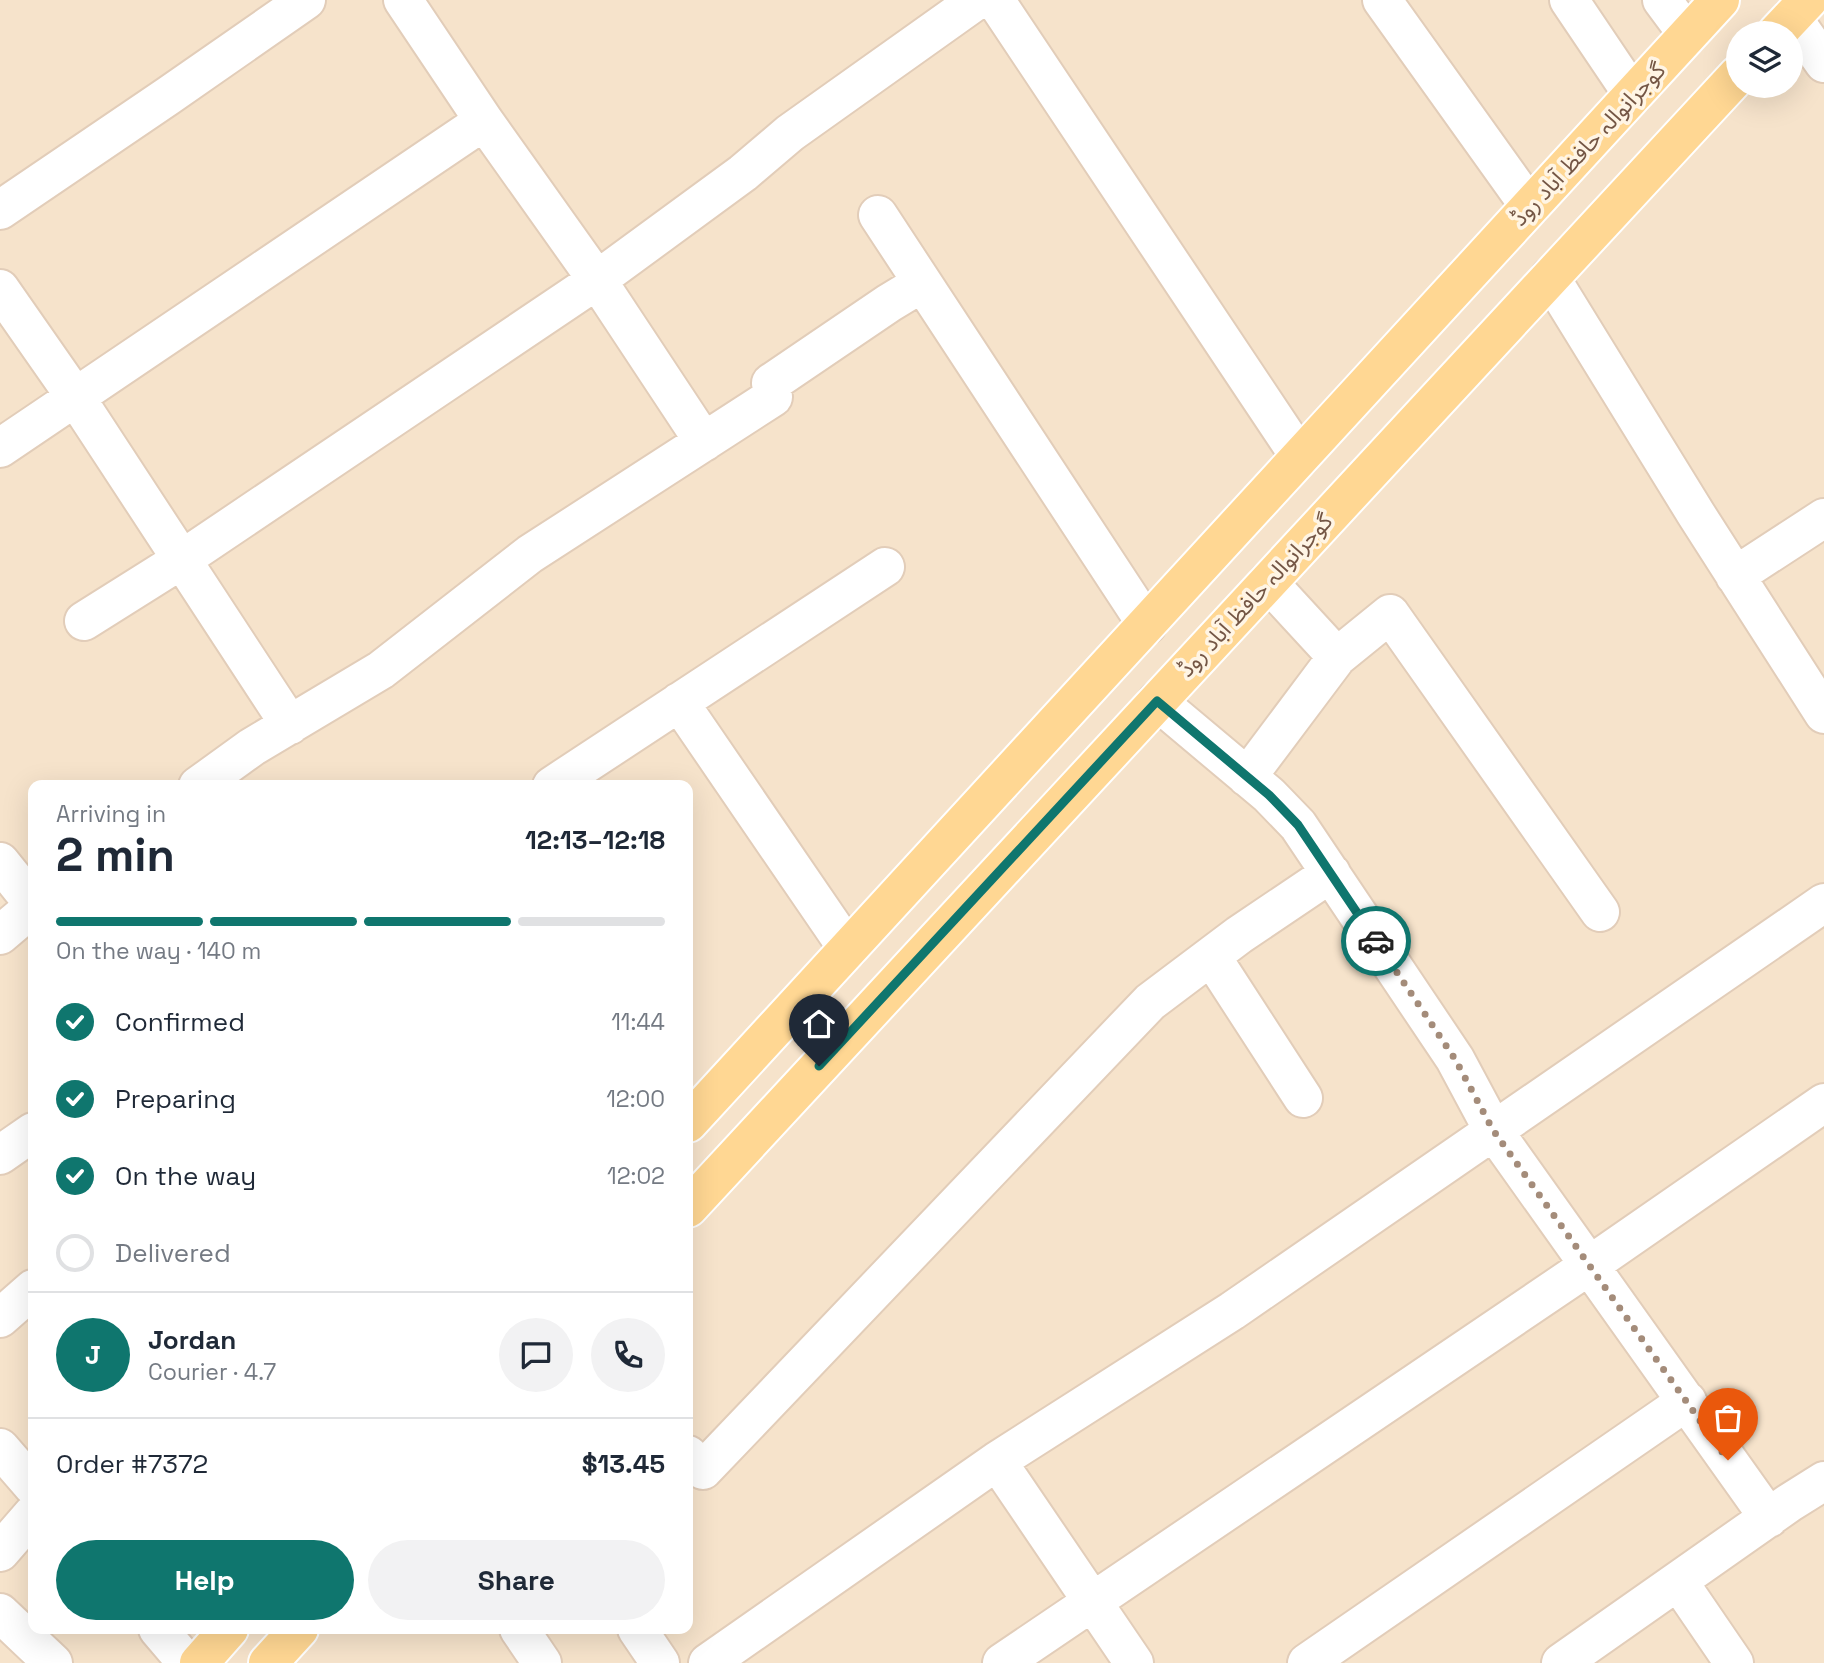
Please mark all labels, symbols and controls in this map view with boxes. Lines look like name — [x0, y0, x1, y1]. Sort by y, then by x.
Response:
map controls — [1726, 21, 1803, 98]
button: layers — [1726, 21, 1803, 98]
street label: گوجرانوالہ حافظ آباد روڈ — [1504, 55, 1672, 232]
street label: گوجرانوالہ حافظ آباد روڈ — [1171, 506, 1339, 683]
text: Arriving in — [56, 799, 166, 829]
text: 12:13–12:18 — [525, 823, 665, 857]
text: 2 min — [56, 826, 175, 884]
courier — [1341, 906, 1411, 976]
icon: car — [1357, 922, 1395, 960]
text: On the way · 140 m — [56, 936, 261, 966]
pin — [789, 994, 849, 1066]
icon: check — [56, 1003, 94, 1041]
text: Confirmed — [115, 1005, 245, 1039]
icon: home — [800, 1005, 838, 1043]
text: 11:44 — [611, 1007, 665, 1037]
icon: check — [56, 1080, 94, 1118]
text: Preparing — [115, 1082, 236, 1116]
text: 12:00 — [606, 1084, 665, 1114]
icon: check — [56, 1157, 94, 1195]
text: On the way — [115, 1159, 256, 1193]
text: 12:02 — [607, 1161, 665, 1191]
text: Delivered — [115, 1236, 231, 1270]
button: chat — [499, 1318, 573, 1392]
button: phone — [591, 1318, 665, 1392]
text: Jordan — [148, 1323, 236, 1357]
text: J — [85, 1338, 101, 1372]
text: Courier · 4.7 — [148, 1357, 276, 1387]
pin — [1698, 1388, 1758, 1460]
icon: bag — [1709, 1399, 1747, 1437]
text: Order #7372 — [56, 1447, 208, 1481]
text: $13.45 — [582, 1447, 665, 1481]
button: Help — [56, 1540, 354, 1620]
button: Share — [368, 1540, 665, 1620]

